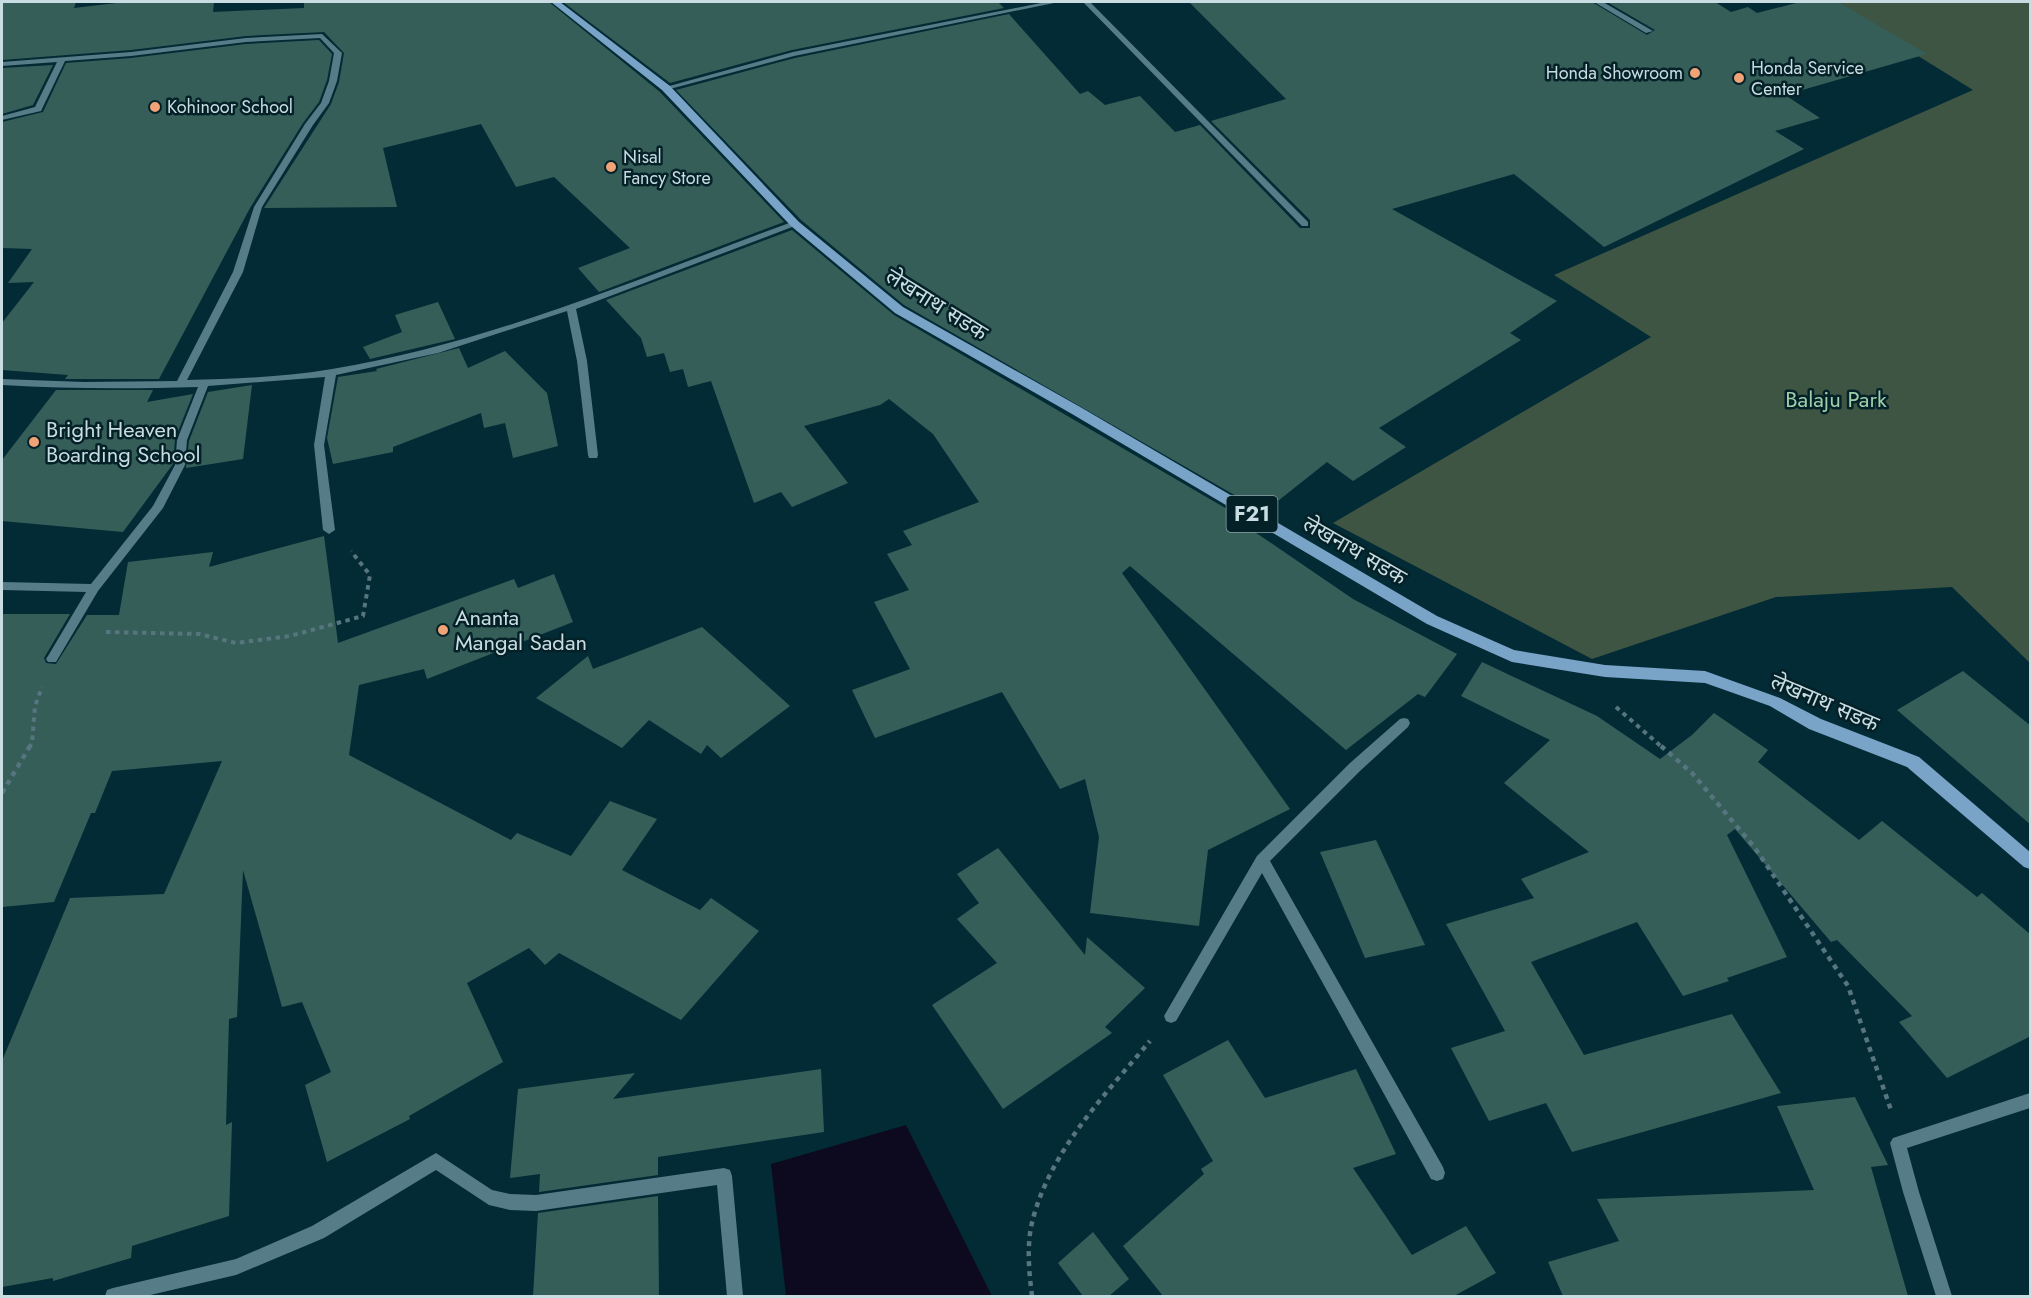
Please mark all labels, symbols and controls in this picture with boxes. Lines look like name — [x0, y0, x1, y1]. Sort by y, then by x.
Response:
place label: Honda Service Center — [1751, 55, 1864, 102]
place label: Honda Showroom — [1546, 60, 1683, 86]
marker: Honda Showroom — [1688, 66, 1702, 80]
marker: Honda Service Center — [1732, 71, 1746, 85]
place label: Kohinoor School — [167, 94, 293, 120]
marker: Kohinoor School — [148, 100, 162, 114]
place label: Nisal Fancy Store — [623, 144, 711, 191]
marker: Nisal Fancy Store — [604, 160, 618, 174]
street label: लेखनाथ सडक — [880, 260, 995, 349]
park label: Balaju Park — [1785, 383, 1887, 415]
place label: Bright Heaven Boarding School — [46, 413, 201, 470]
marker: Bright Heaven Boarding School — [27, 435, 41, 449]
road number: F21 — [1226, 496, 1278, 532]
street label: लेखनाथ सडक — [1297, 507, 1414, 593]
place label: Ananta Mangal Sadan — [455, 601, 587, 658]
marker: Ananta Mangal Sadan — [436, 623, 450, 637]
street label: लेखनाथ सडक — [1766, 665, 1885, 740]

